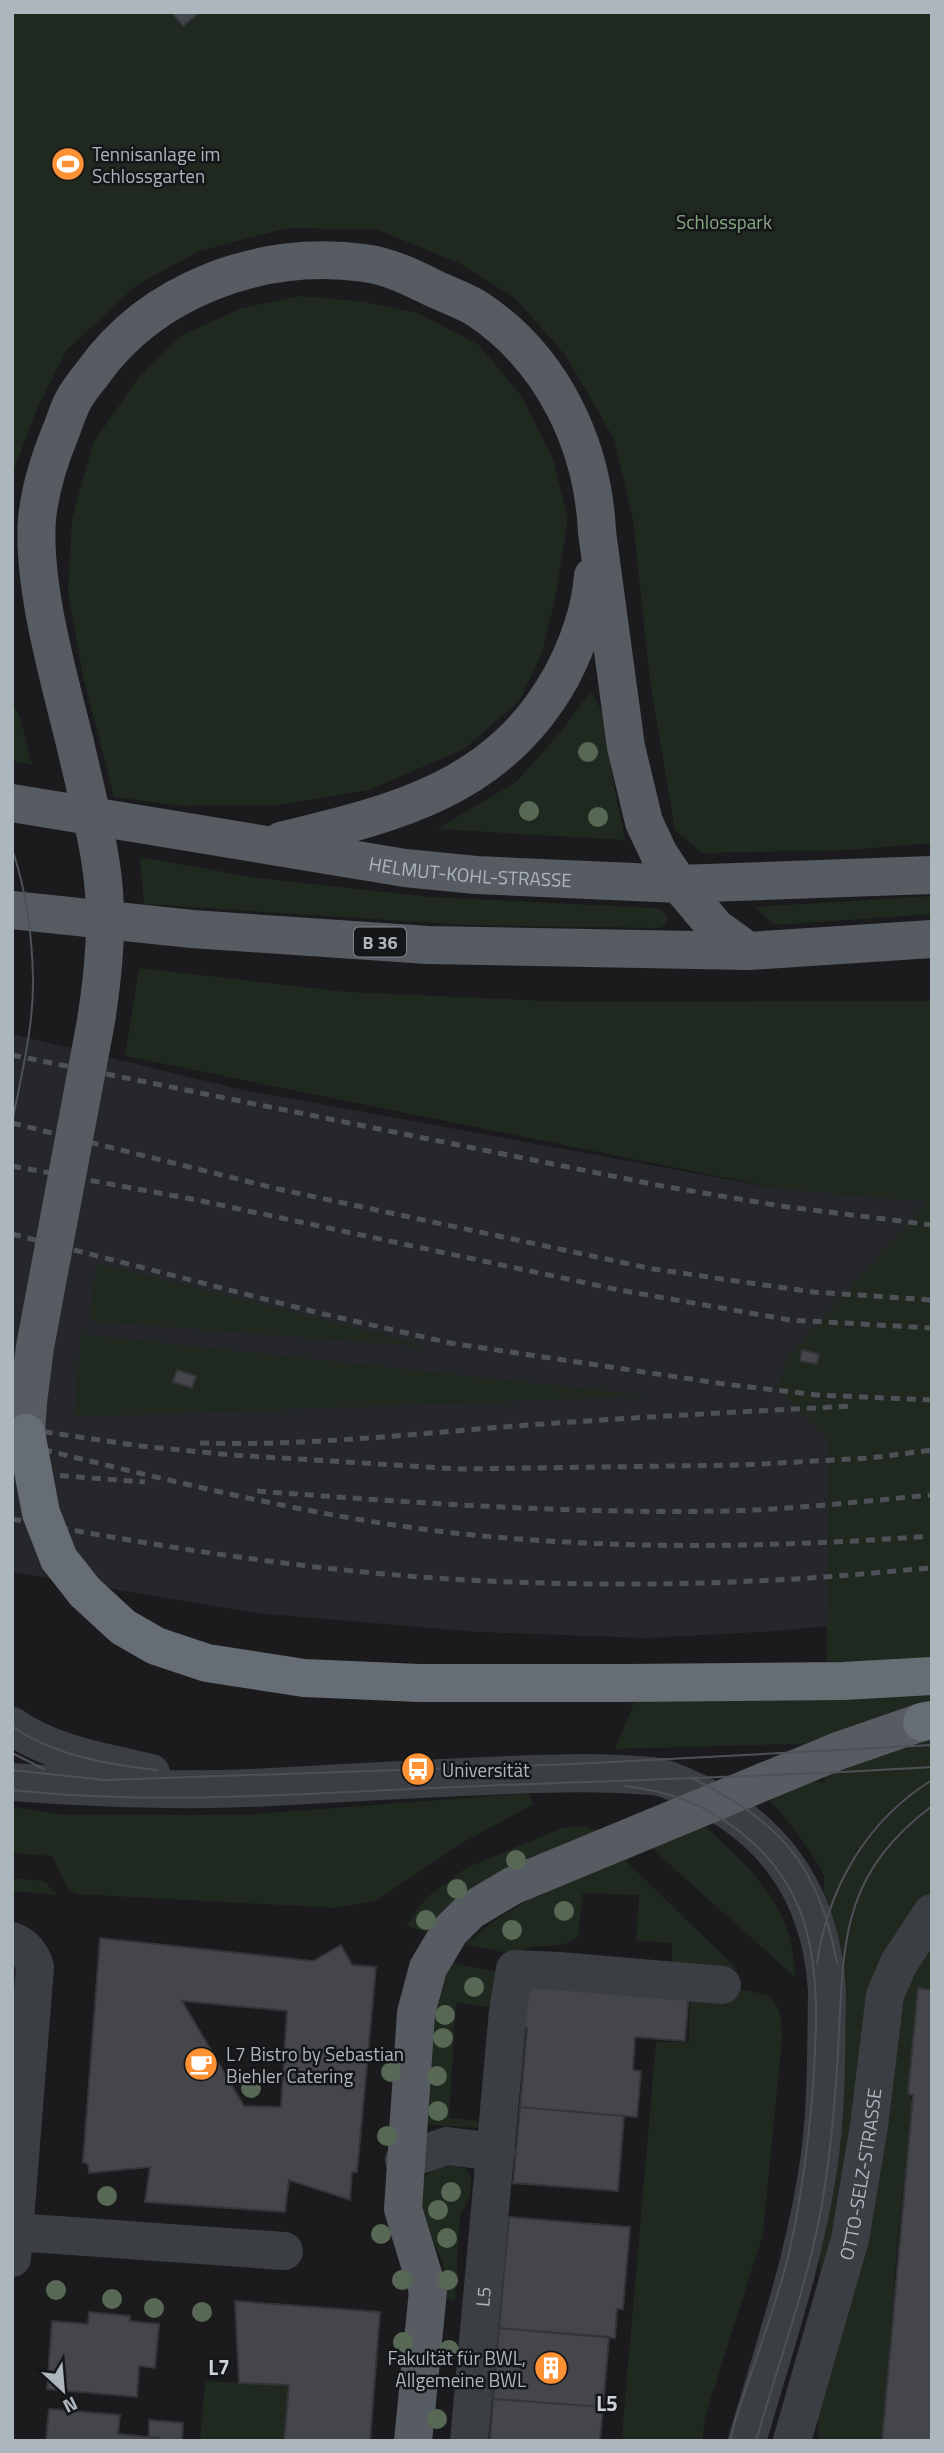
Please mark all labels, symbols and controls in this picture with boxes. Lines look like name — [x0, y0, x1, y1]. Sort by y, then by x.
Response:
place label: Tennisanlage im Schlossgarten — [92, 139, 220, 190]
sports icon: Tennisanlage im Schlossgarten — [49, 145, 87, 183]
park label: Schlosspark — [676, 207, 772, 236]
street label: HELMUT-KOHL-STRASSE — [367, 848, 573, 894]
road number: B 36 — [354, 928, 406, 957]
bus stop icon: Universität — [399, 1750, 437, 1788]
place label: Universität — [442, 1755, 530, 1784]
place label: L7 Bistro by Sebastian Biehler Catering — [226, 2039, 404, 2090]
cafe icon: L7 Bistro by Sebastian Biehler Catering — [182, 2045, 220, 2083]
street label: OTTO-SELZ-STRASSE — [830, 2086, 888, 2263]
street label: L5 — [467, 2285, 497, 2308]
place label: Fakultät für BWL, Allgemeine BWL — [388, 2343, 526, 2394]
building icon: Fakultät für BWL, Allgemeine BWL — [532, 2349, 570, 2387]
district label: L7 — [208, 2351, 230, 2383]
north arrow — [28, 2355, 98, 2425]
district label: L5 — [596, 2387, 618, 2419]
text: N — [58, 2390, 83, 2422]

